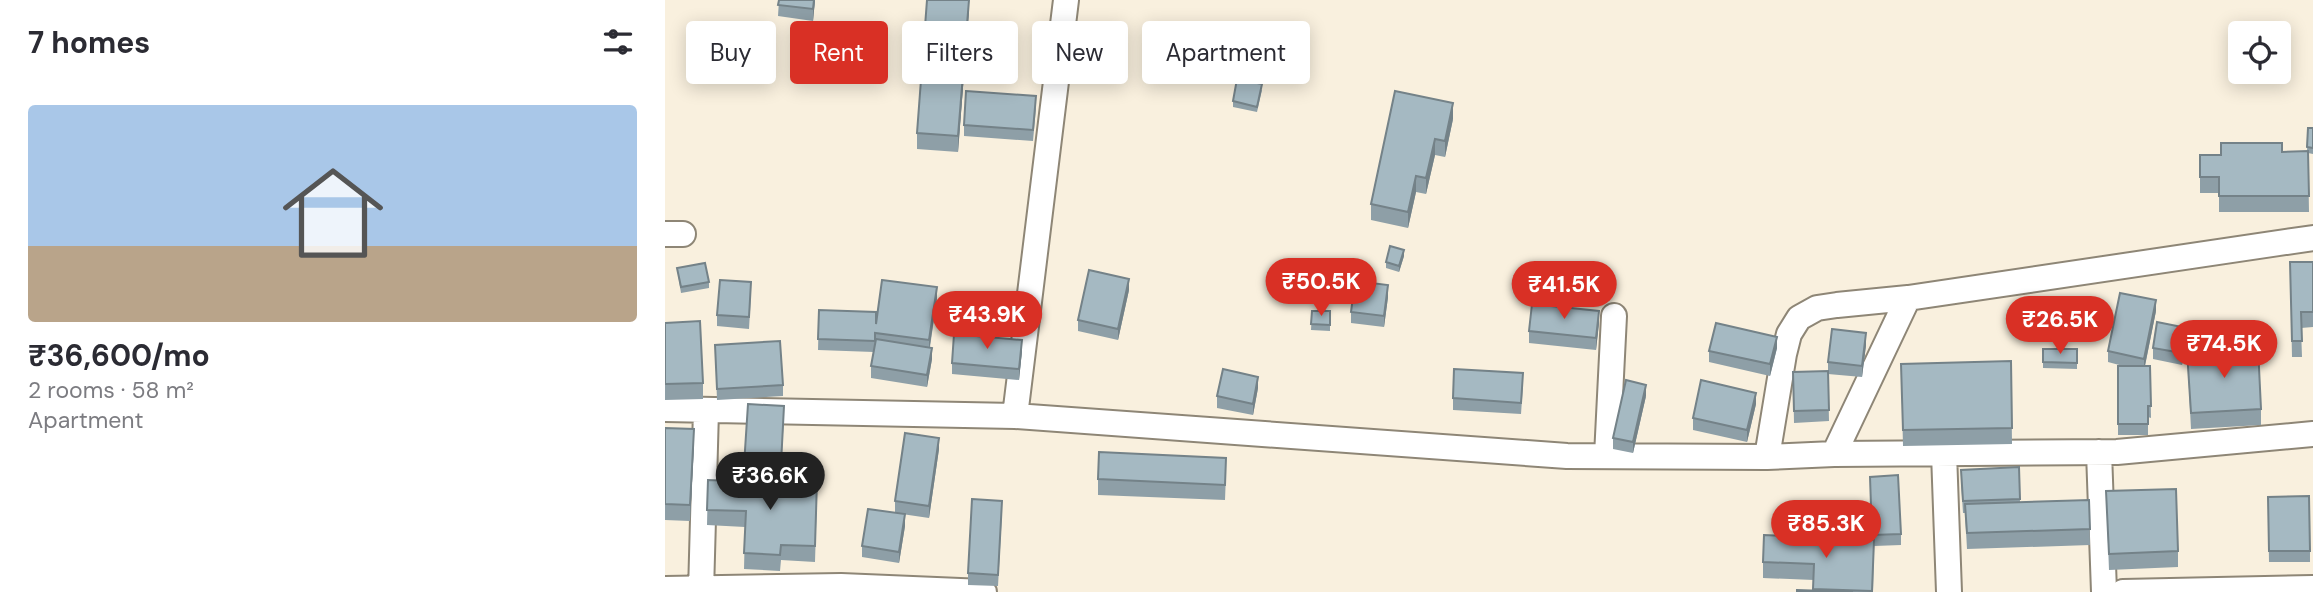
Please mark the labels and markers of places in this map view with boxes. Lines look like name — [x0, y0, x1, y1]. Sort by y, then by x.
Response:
pin: ₹50.5K — [1264, 258, 1378, 318]
pin: ₹41.5K — [1507, 262, 1621, 321]
pin: ₹43.9K — [930, 292, 1044, 351]
pin: ₹26.5K — [2003, 296, 2117, 356]
pin: ₹74.5K — [2167, 320, 2281, 380]
pin: ₹36.6K — [713, 452, 827, 512]
pin: ₹85.3K — [1769, 500, 1883, 560]

